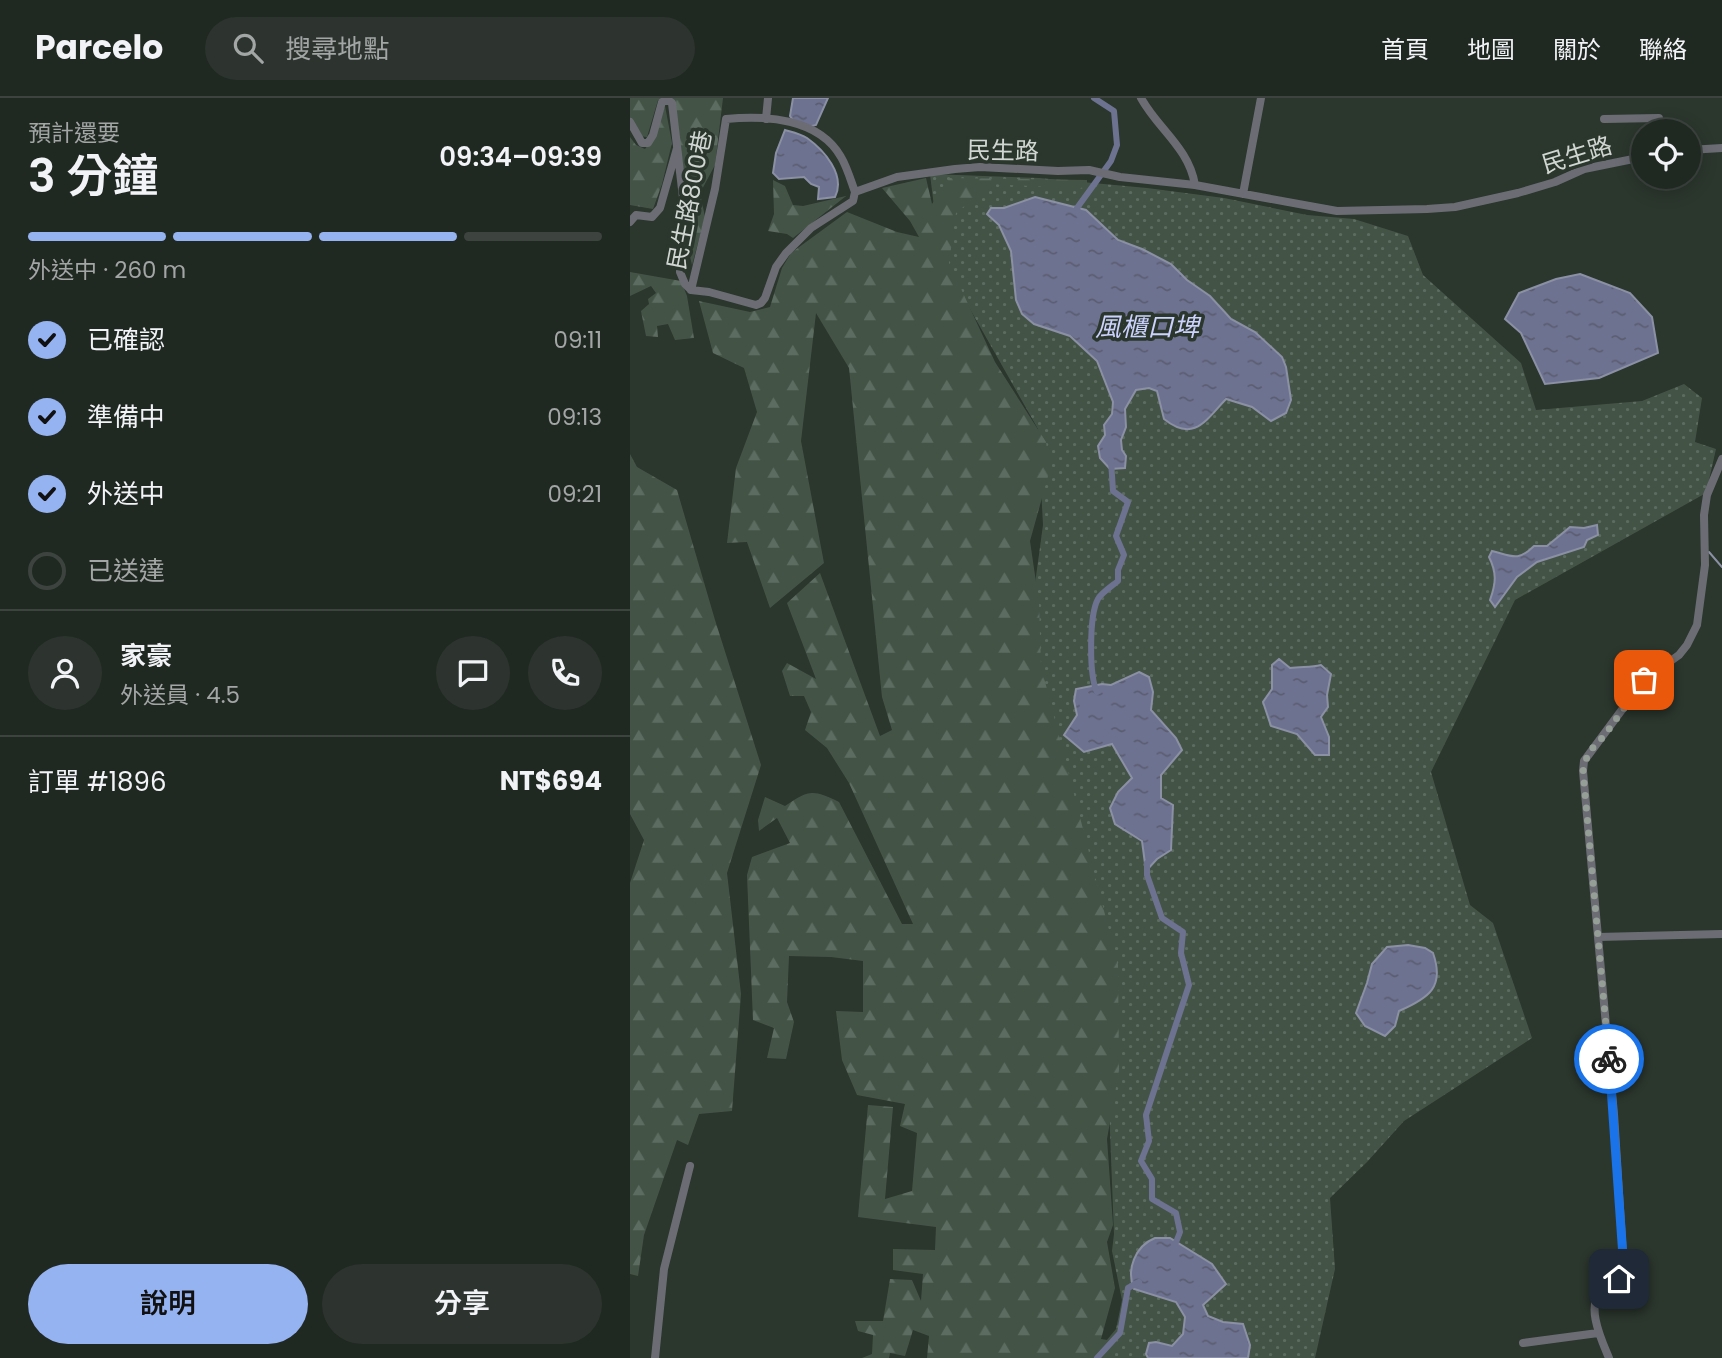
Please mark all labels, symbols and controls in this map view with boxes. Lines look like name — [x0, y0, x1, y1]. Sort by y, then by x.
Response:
search box — [205, 17, 695, 80]
text: Parcelo — [35, 24, 163, 71]
icon: search — [229, 29, 267, 67]
text: 搜尋地點 — [285, 31, 389, 67]
text: 首頁 — [1381, 33, 1429, 66]
text: 地圖 — [1467, 33, 1515, 66]
text: 關於 — [1553, 33, 1601, 66]
text: 聯絡 — [1639, 33, 1687, 66]
text: 預計還要 — [28, 117, 120, 149]
map controls — [1631, 119, 1701, 189]
button: locate — [1631, 119, 1701, 189]
street label: 民生路800巷 — [660, 127, 719, 272]
street label: 民生路 — [1538, 128, 1616, 181]
street label: 民生路 — [967, 133, 1039, 168]
text: 09:34–09:39 — [439, 139, 602, 175]
text: 3 分鐘 — [28, 144, 159, 208]
text: 外送中 · 260 m — [28, 254, 186, 286]
water label: 風櫃口埤 — [1095, 309, 1202, 345]
icon: check — [28, 321, 66, 359]
text: 已確認 — [87, 322, 165, 358]
text: 09:11 — [553, 324, 602, 356]
icon: check — [28, 398, 66, 436]
text: 準備中 — [87, 399, 165, 435]
text: 09:13 — [547, 401, 602, 433]
icon: check — [28, 475, 66, 513]
text: 外送中 — [87, 476, 165, 512]
text: 09:21 — [548, 478, 602, 510]
text: 已送達 — [87, 553, 165, 589]
button: person — [28, 636, 102, 710]
button: chat — [436, 636, 510, 710]
button: phone — [528, 636, 602, 710]
text: 家豪 — [120, 638, 172, 674]
pin — [1614, 650, 1674, 710]
icon: bag — [1625, 661, 1663, 699]
text: 外送員 · 4.5 — [120, 679, 240, 711]
text: NT$694 — [500, 763, 602, 799]
text: 訂單 #1896 — [28, 764, 166, 800]
courier — [1574, 1024, 1644, 1094]
icon: bike — [1590, 1040, 1628, 1078]
pin — [1589, 1249, 1649, 1309]
icon: home — [1600, 1260, 1638, 1298]
button: 說明 — [28, 1264, 308, 1344]
button: 分享 — [322, 1264, 602, 1344]

